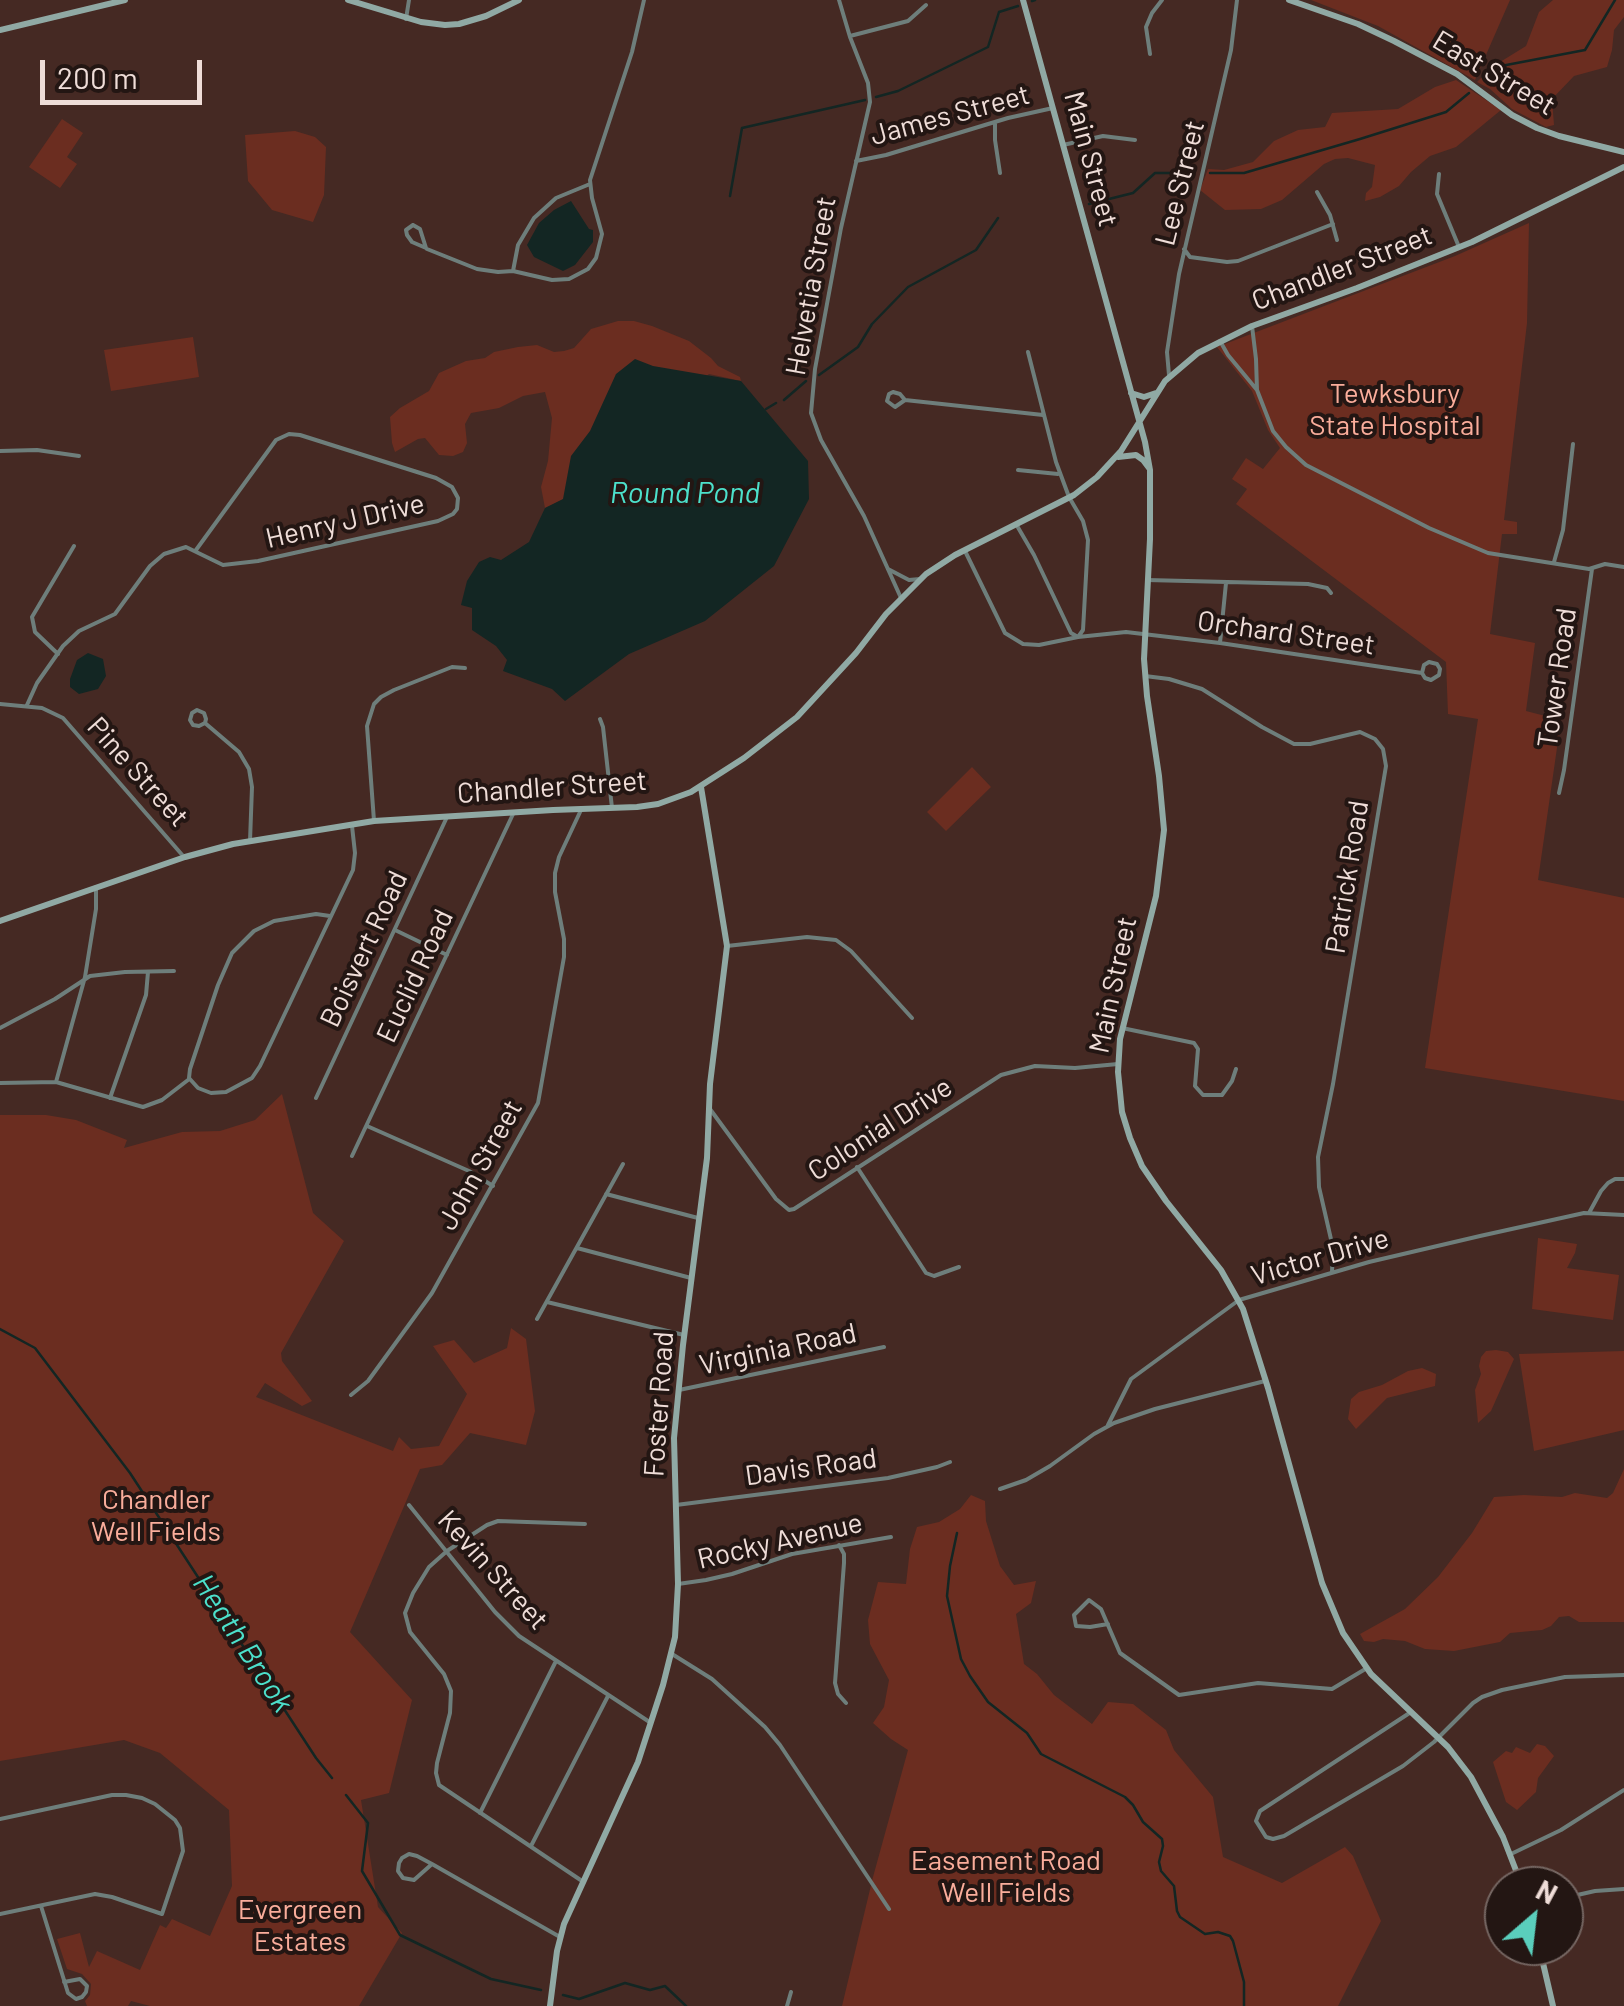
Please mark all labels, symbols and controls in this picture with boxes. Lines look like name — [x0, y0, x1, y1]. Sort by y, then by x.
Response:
street label: East Street — [1427, 23, 1561, 123]
scale bar — [45, 40, 208, 102]
text: 200 m — [57, 59, 138, 95]
street label: James Street — [867, 78, 1033, 152]
street label: Main Street — [1057, 88, 1125, 230]
street label: Lee Street — [1148, 117, 1212, 249]
street label: Helvetia Street — [779, 194, 843, 378]
street label: Chandler Street — [1247, 218, 1437, 318]
park label: Tewksbury State Hospital — [1309, 377, 1481, 443]
water label: Round Pond — [610, 475, 760, 511]
street label: Henry J Drive — [262, 486, 428, 556]
street label: Orchard Street — [1195, 604, 1377, 662]
street label: Tower Road — [1531, 606, 1583, 750]
street label: Pine Street — [80, 710, 196, 834]
street label: Chandler Street — [456, 764, 648, 810]
street label: Patrick Road — [1318, 798, 1376, 956]
street label: Boisvert Road — [313, 866, 415, 1032]
street label: Euclid Road — [370, 904, 460, 1048]
street label: Main Street — [1082, 914, 1144, 1056]
street label: Colonial Drive — [802, 1070, 958, 1188]
street label: John Street — [430, 1094, 530, 1236]
street label: Victor Drive — [1247, 1221, 1393, 1293]
street label: Virginia Road — [696, 1316, 860, 1382]
street label: Foster Road — [637, 1330, 681, 1478]
street label: Davis Road — [743, 1441, 879, 1493]
park label: Chandler Well Fields — [91, 1483, 221, 1549]
street label: Kevin Street — [431, 1503, 555, 1637]
street label: Rocky Avenue — [694, 1506, 866, 1576]
water label: Heath Brook — [185, 1567, 301, 1719]
park label: Easement Road Well Fields — [911, 1844, 1101, 1910]
north arrow — [1484, 1866, 1584, 1966]
text: N — [1531, 1872, 1563, 1911]
park label: Evergreen Estates — [238, 1893, 362, 1959]

